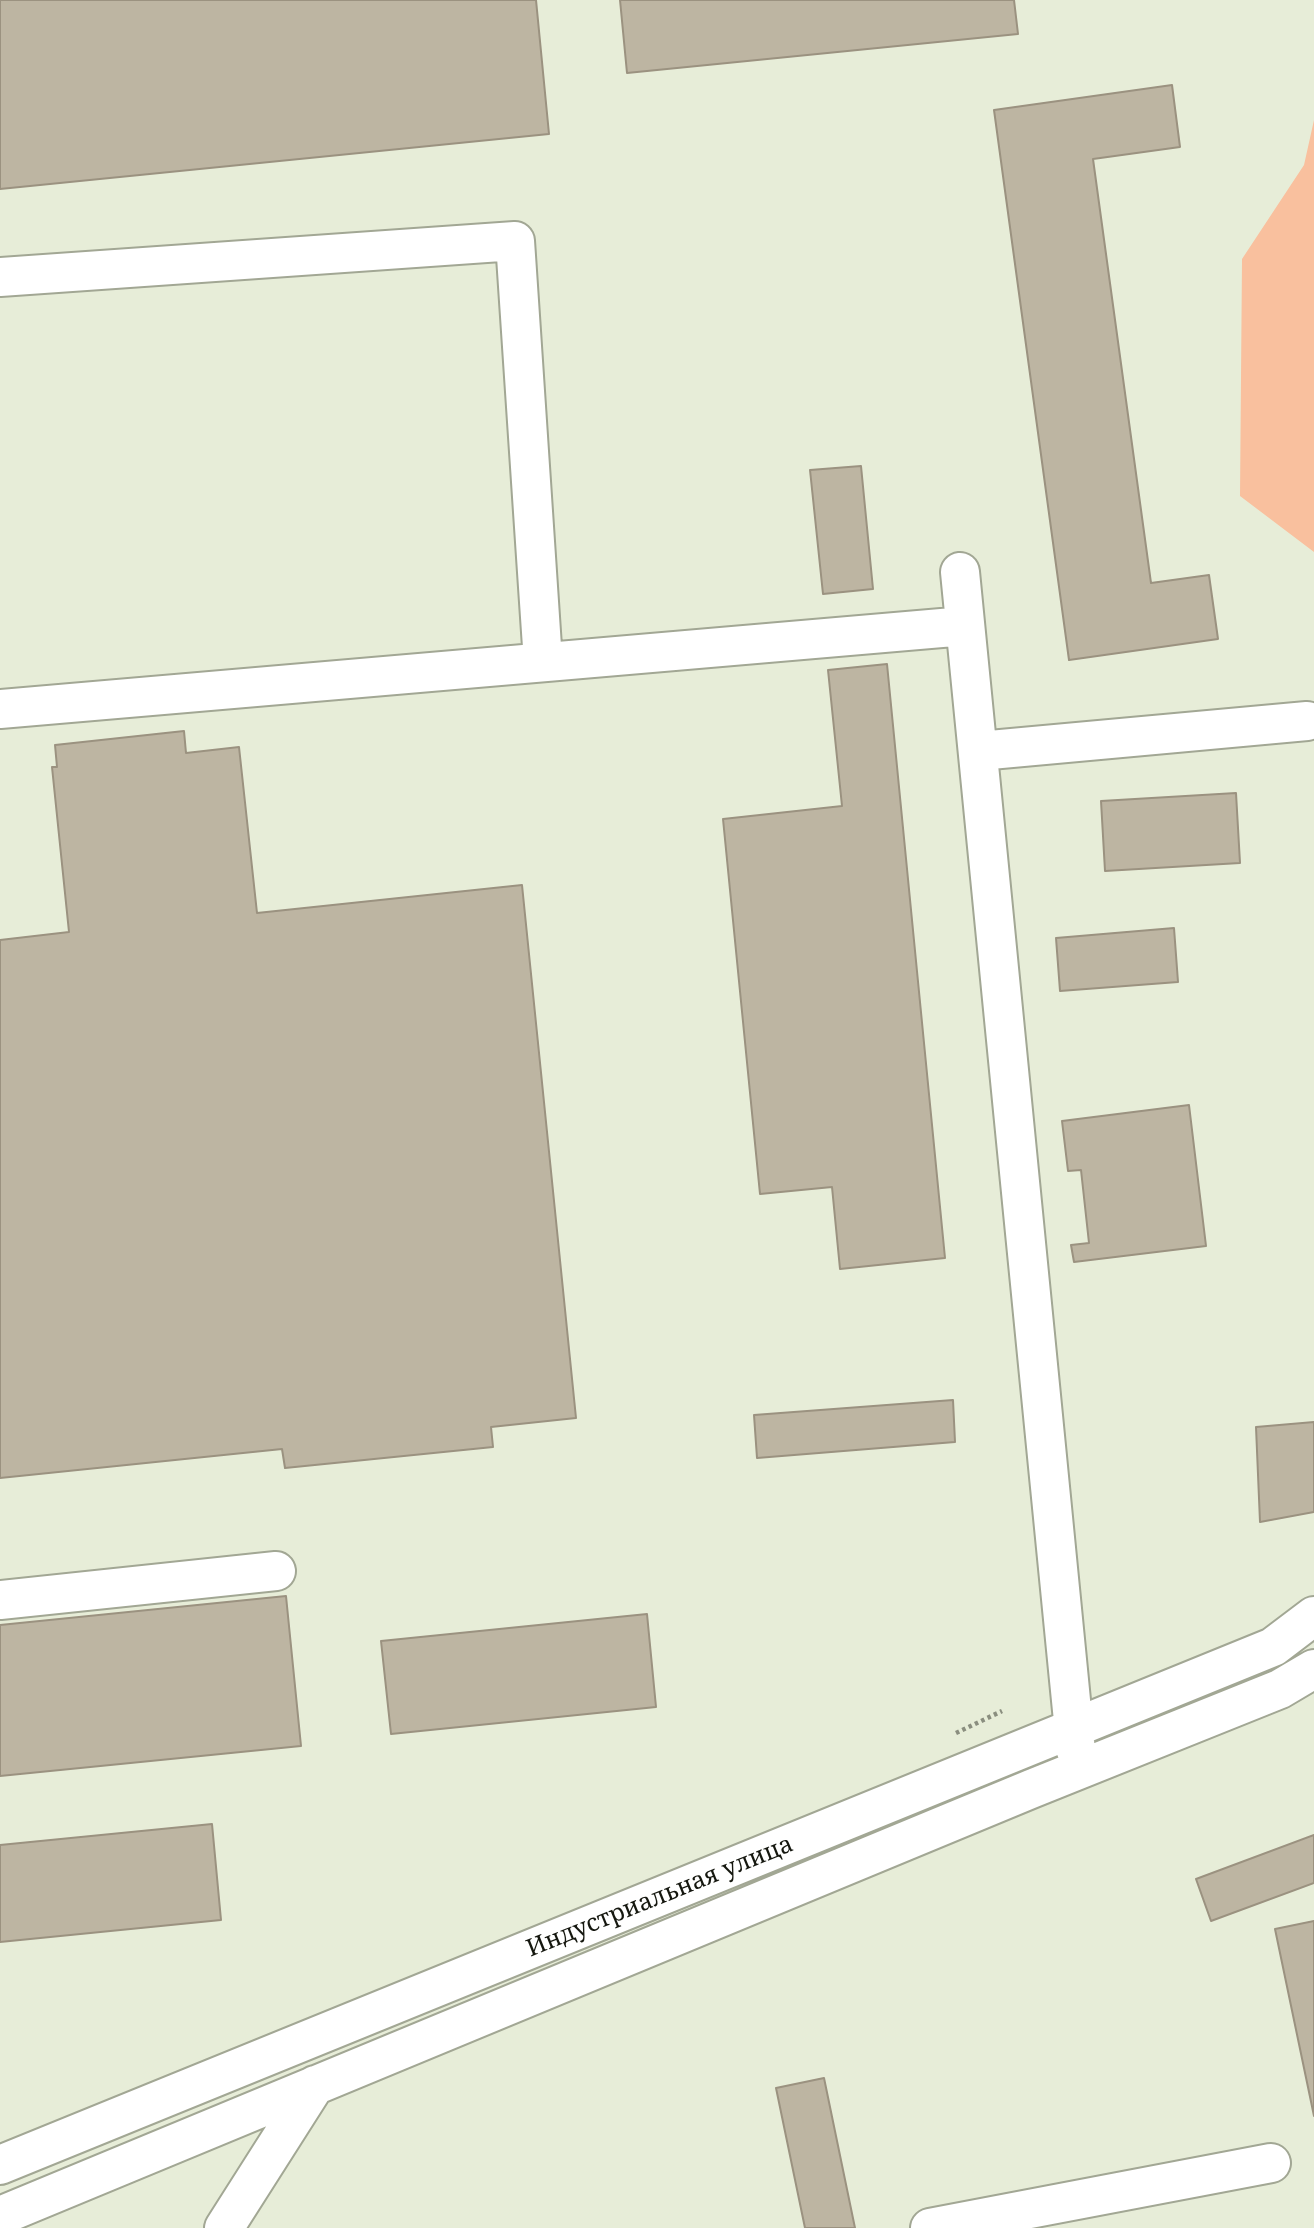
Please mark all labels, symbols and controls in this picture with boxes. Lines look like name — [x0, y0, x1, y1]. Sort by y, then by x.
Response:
street label: Индустриальная улица — [522, 1830, 798, 1964]

